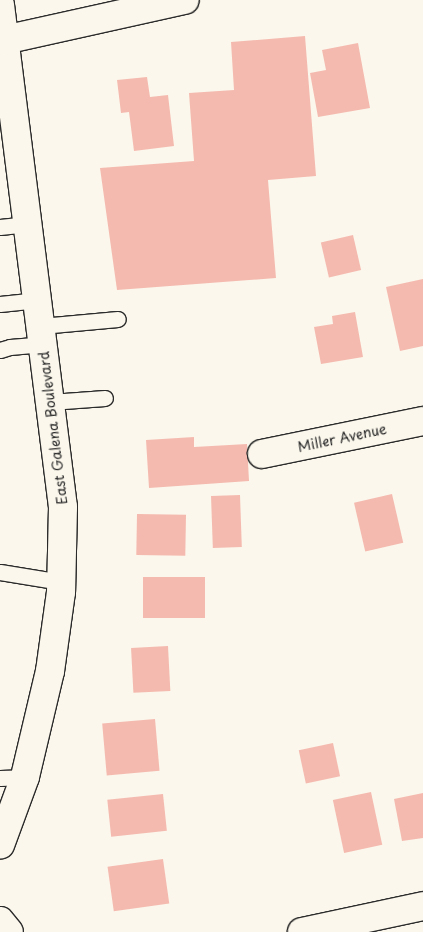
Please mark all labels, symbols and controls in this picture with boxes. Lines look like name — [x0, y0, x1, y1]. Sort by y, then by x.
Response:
street label: East Galena Boulevard — [35, 351, 71, 505]
street label: Miller Avenue — [295, 420, 389, 456]

